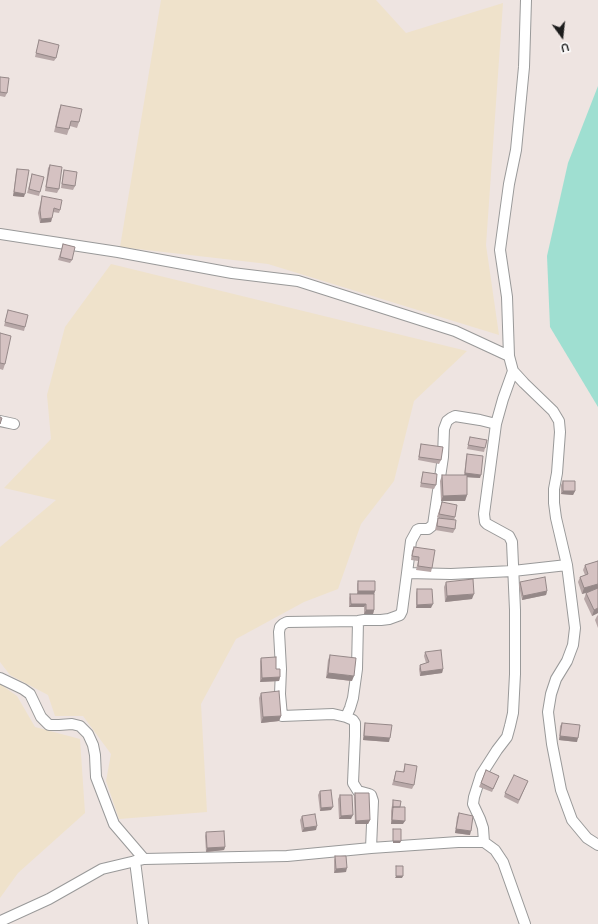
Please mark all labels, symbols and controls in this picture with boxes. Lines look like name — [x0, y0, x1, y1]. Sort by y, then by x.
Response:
north arrow — [542, 16, 582, 56]
text: U — [560, 41, 571, 55]

